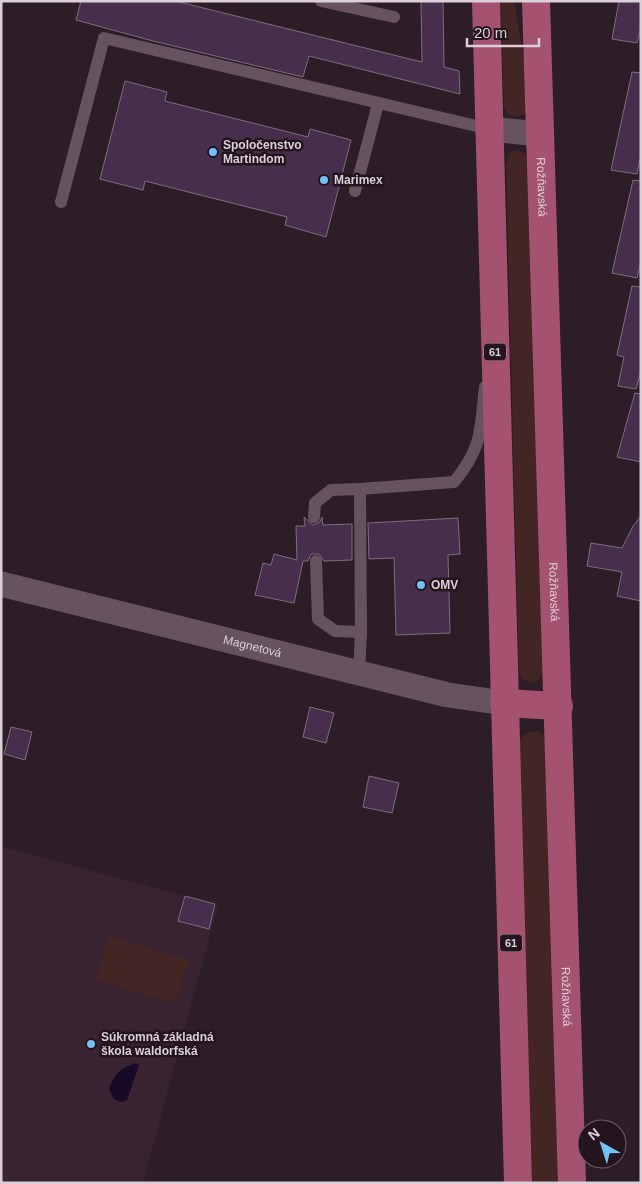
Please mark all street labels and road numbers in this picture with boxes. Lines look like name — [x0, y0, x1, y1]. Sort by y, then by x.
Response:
street label: Rožňavská — [534, 157, 550, 217]
road number: 61 — [484, 344, 506, 361]
street label: Rožňavská — [546, 562, 562, 622]
street label: Magnetová — [222, 632, 283, 660]
road number: 61 — [500, 934, 522, 951]
street label: Rožňavská — [558, 967, 574, 1027]

